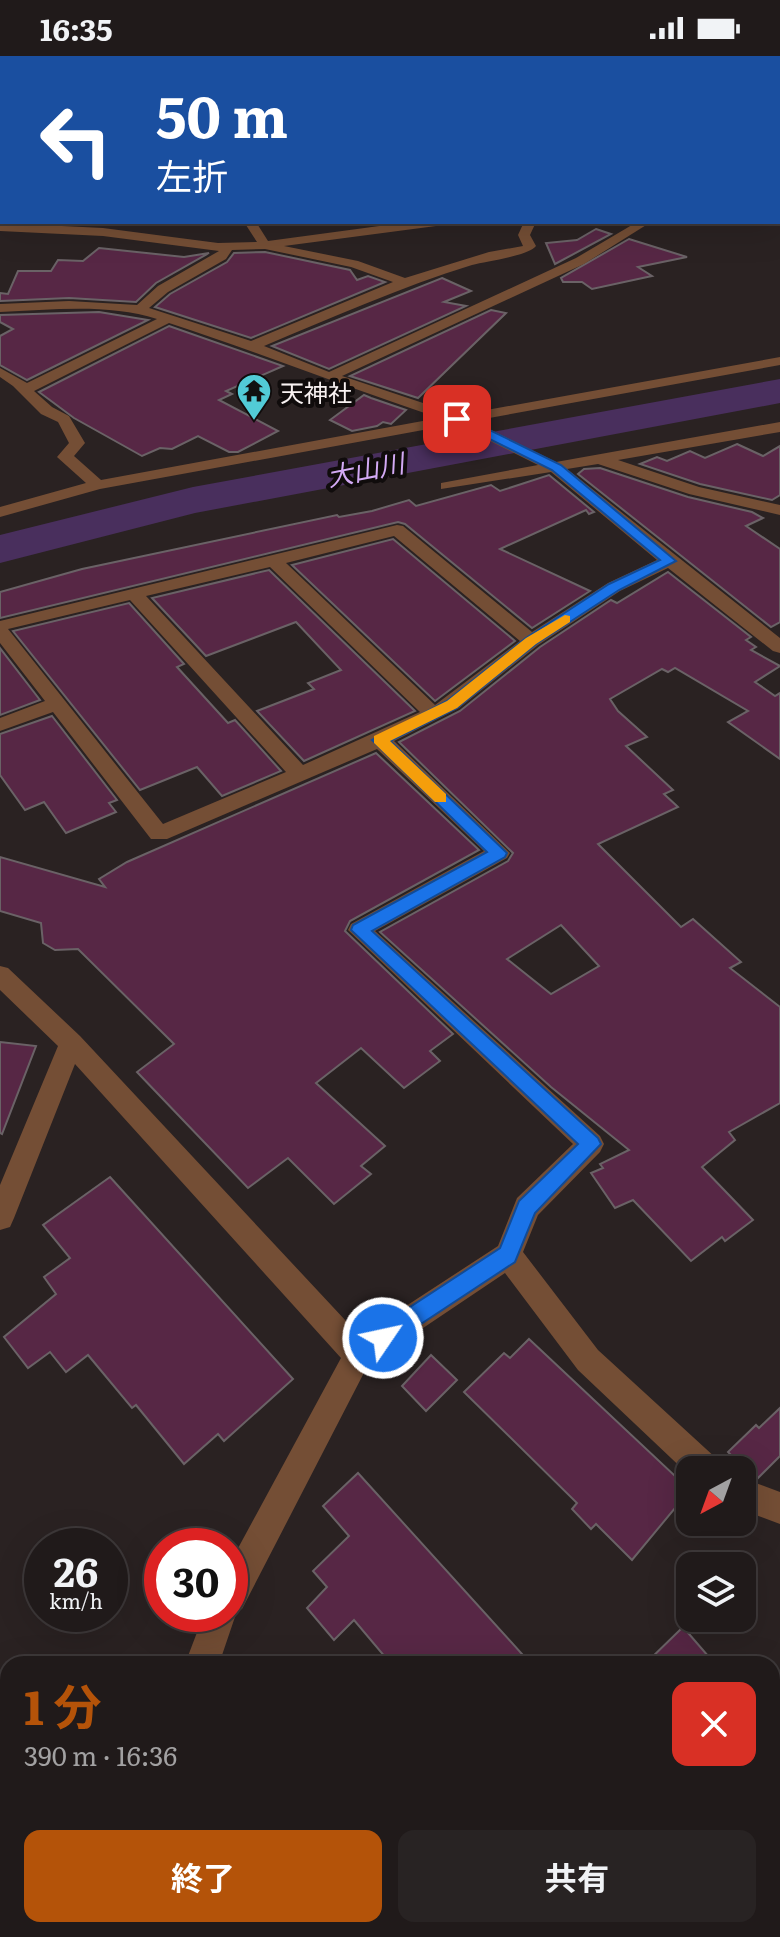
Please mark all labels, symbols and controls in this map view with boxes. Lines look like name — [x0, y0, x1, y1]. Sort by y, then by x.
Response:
text: 16:35 — [40, 6, 113, 50]
text: 50 m — [156, 72, 288, 155]
icon: left — [24, 88, 128, 192]
text: 左折 — [156, 148, 228, 201]
temple icon: 天神社 — [235, 372, 273, 422]
place label: 天神社 — [280, 374, 352, 409]
pin — [423, 385, 491, 453]
icon: arrive — [435, 397, 479, 441]
water label: 大山川 — [323, 441, 410, 495]
position arrow — [341, 1296, 425, 1380]
north arrow — [676, 1456, 756, 1536]
map controls — [676, 1456, 756, 1632]
speed limit sign: 30 — [144, 1528, 248, 1632]
text: 26 — [54, 1540, 98, 1599]
button: layers — [676, 1552, 756, 1632]
text: km/h — [49, 1585, 103, 1615]
text: 1 分 — [24, 1669, 101, 1740]
button: close — [672, 1682, 756, 1766]
text: 390 m · 16:36 — [24, 1735, 177, 1774]
button: 終了 — [24, 1830, 382, 1922]
button: 共有 — [398, 1830, 756, 1922]

